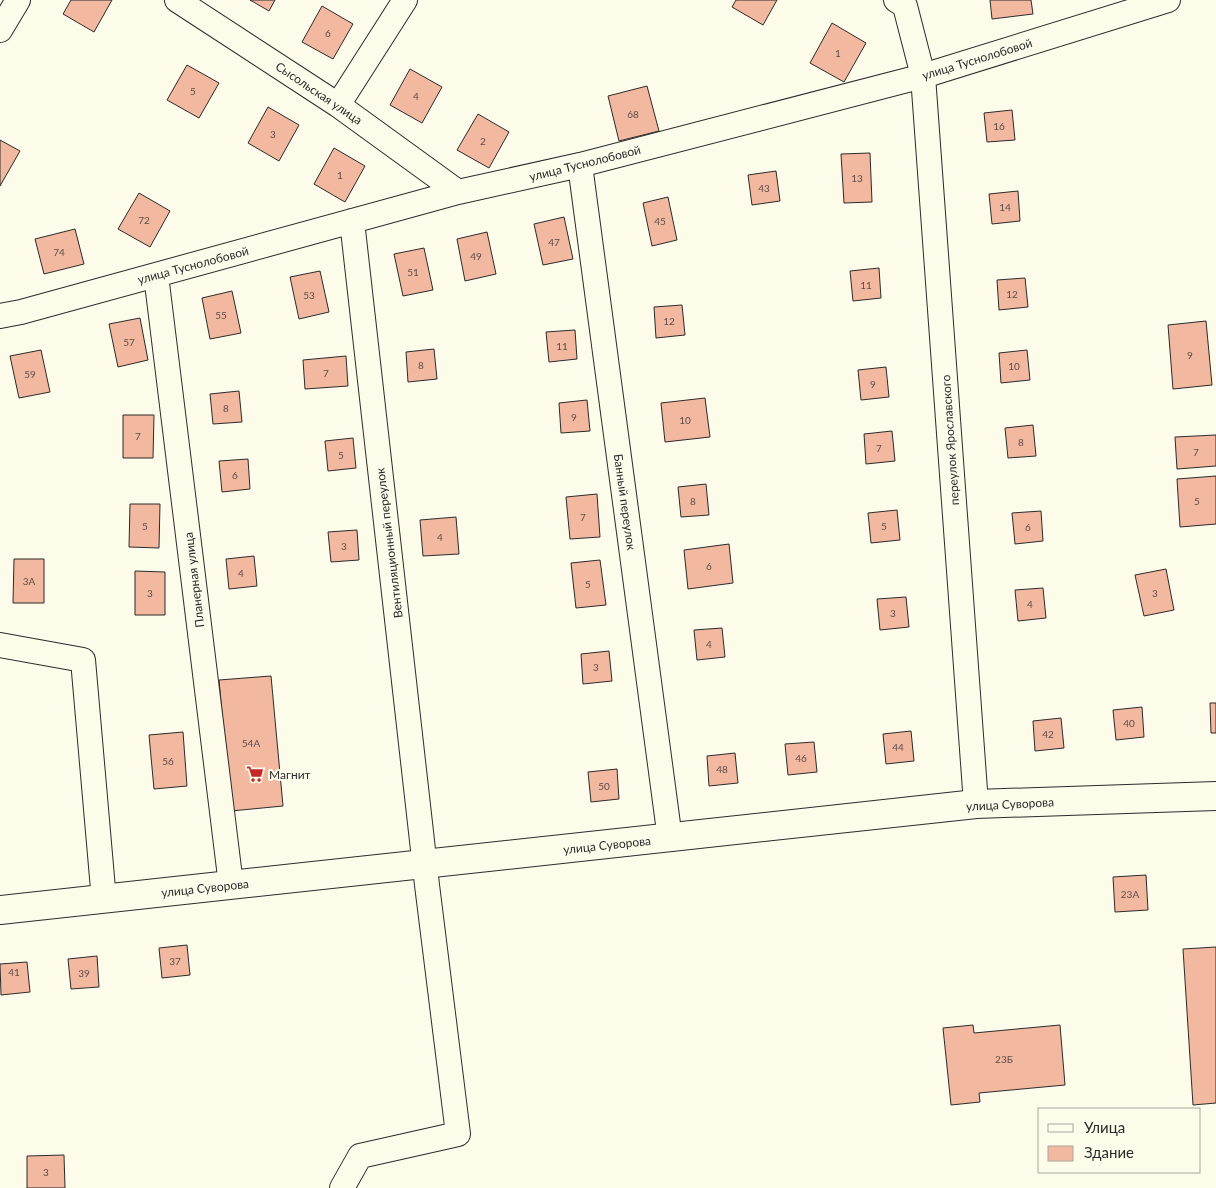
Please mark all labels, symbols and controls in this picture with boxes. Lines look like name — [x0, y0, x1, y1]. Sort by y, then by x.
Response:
house number: 6 — [325, 27, 331, 39]
street label: улица Туснолобовой — [920, 35, 1034, 83]
house number: 1 — [835, 47, 841, 59]
street label: Сысольская улица — [273, 58, 365, 128]
house number: 5 — [190, 85, 196, 97]
house number: 4 — [413, 90, 419, 102]
house number: 68 — [627, 108, 639, 120]
house number: 16 — [993, 120, 1005, 132]
house number: 3 — [270, 128, 276, 140]
house number: 2 — [480, 135, 486, 147]
street label: улица Туснолобовой — [528, 142, 642, 184]
house number: 1 — [337, 169, 343, 181]
house number: 13 — [851, 172, 863, 184]
house number: 43 — [758, 182, 770, 194]
house number: 14 — [999, 201, 1011, 213]
house number: 72 — [138, 214, 150, 226]
house number: 45 — [654, 215, 666, 227]
house number: 47 — [548, 236, 560, 248]
street label: улица Туснолобовой — [136, 243, 250, 287]
house number: 74 — [53, 246, 65, 258]
house number: 49 — [470, 250, 482, 262]
house number: 51 — [407, 266, 419, 278]
house number: 11 — [860, 279, 872, 291]
house number: 12 — [1006, 288, 1018, 300]
house number: 53 — [303, 289, 315, 301]
house number: 55 — [215, 309, 227, 321]
house number: 12 — [663, 315, 675, 327]
house number: 57 — [123, 336, 135, 348]
house number: 11 — [556, 340, 568, 352]
house number: 9 — [1187, 349, 1193, 361]
house number: 8 — [418, 359, 424, 371]
house number: 10 — [1008, 360, 1020, 372]
house number: 7 — [323, 367, 329, 379]
house number: 59 — [24, 368, 36, 380]
street label: переулок Ярославского — [938, 374, 962, 506]
house number: 9 — [870, 378, 876, 390]
house number: 8 — [223, 402, 229, 414]
house number: 9 — [571, 411, 577, 423]
house number: 10 — [679, 414, 691, 426]
house number: 7 — [135, 430, 141, 442]
house number: 8 — [1018, 436, 1024, 448]
house number: 7 — [876, 442, 882, 454]
house number: 7 — [1193, 446, 1199, 458]
house number: 5 — [338, 449, 344, 461]
street label: Банный переулок — [611, 453, 639, 552]
street label: Вентиляционный переулок — [372, 466, 406, 619]
house number: 6 — [232, 469, 238, 481]
house number: 8 — [690, 495, 696, 507]
house number: 5 — [1194, 495, 1200, 507]
house number: 7 — [580, 511, 586, 523]
house number: 5 — [142, 520, 148, 532]
house number: 5 — [881, 520, 887, 532]
house number: 6 — [1025, 521, 1031, 533]
street label: Планерная улица — [181, 531, 207, 629]
house number: 4 — [437, 531, 443, 543]
house number: 3 — [341, 540, 347, 552]
house number: 6 — [706, 560, 712, 572]
house number: 4 — [238, 567, 244, 579]
house number: 3А — [23, 575, 36, 587]
house number: 5 — [585, 578, 591, 590]
house number: 3 — [147, 587, 153, 599]
house number: 3 — [1152, 587, 1158, 599]
house number: 4 — [1027, 598, 1033, 610]
house number: 3 — [890, 607, 896, 619]
house number: 4 — [706, 638, 712, 650]
house number: 3 — [593, 661, 599, 673]
house number: 40 — [1123, 717, 1135, 729]
house number: 42 — [1042, 728, 1054, 740]
house number: 54А — [242, 737, 260, 749]
house number: 44 — [892, 741, 904, 753]
house number: 46 — [795, 752, 807, 764]
house number: 56 — [162, 755, 174, 767]
house number: 48 — [716, 763, 728, 775]
supermarket icon: Магнит — [245, 764, 265, 784]
place label: Магнит — [269, 767, 311, 782]
house number: 50 — [598, 780, 610, 792]
street label: улица Суворова — [966, 794, 1054, 814]
street label: улица Суворова — [562, 833, 652, 857]
street label: улица Суворова — [160, 876, 250, 900]
house number: 23А — [1121, 888, 1139, 900]
house number: 37 — [169, 955, 181, 967]
house number: 41 — [8, 966, 20, 978]
house number: 39 — [78, 967, 90, 979]
house number: 23Б — [995, 1053, 1013, 1065]
legend — [1038, 1108, 1201, 1173]
text: Улица — [1084, 1118, 1125, 1136]
text: Здание — [1084, 1143, 1134, 1161]
house number: 3 — [43, 1166, 49, 1178]

